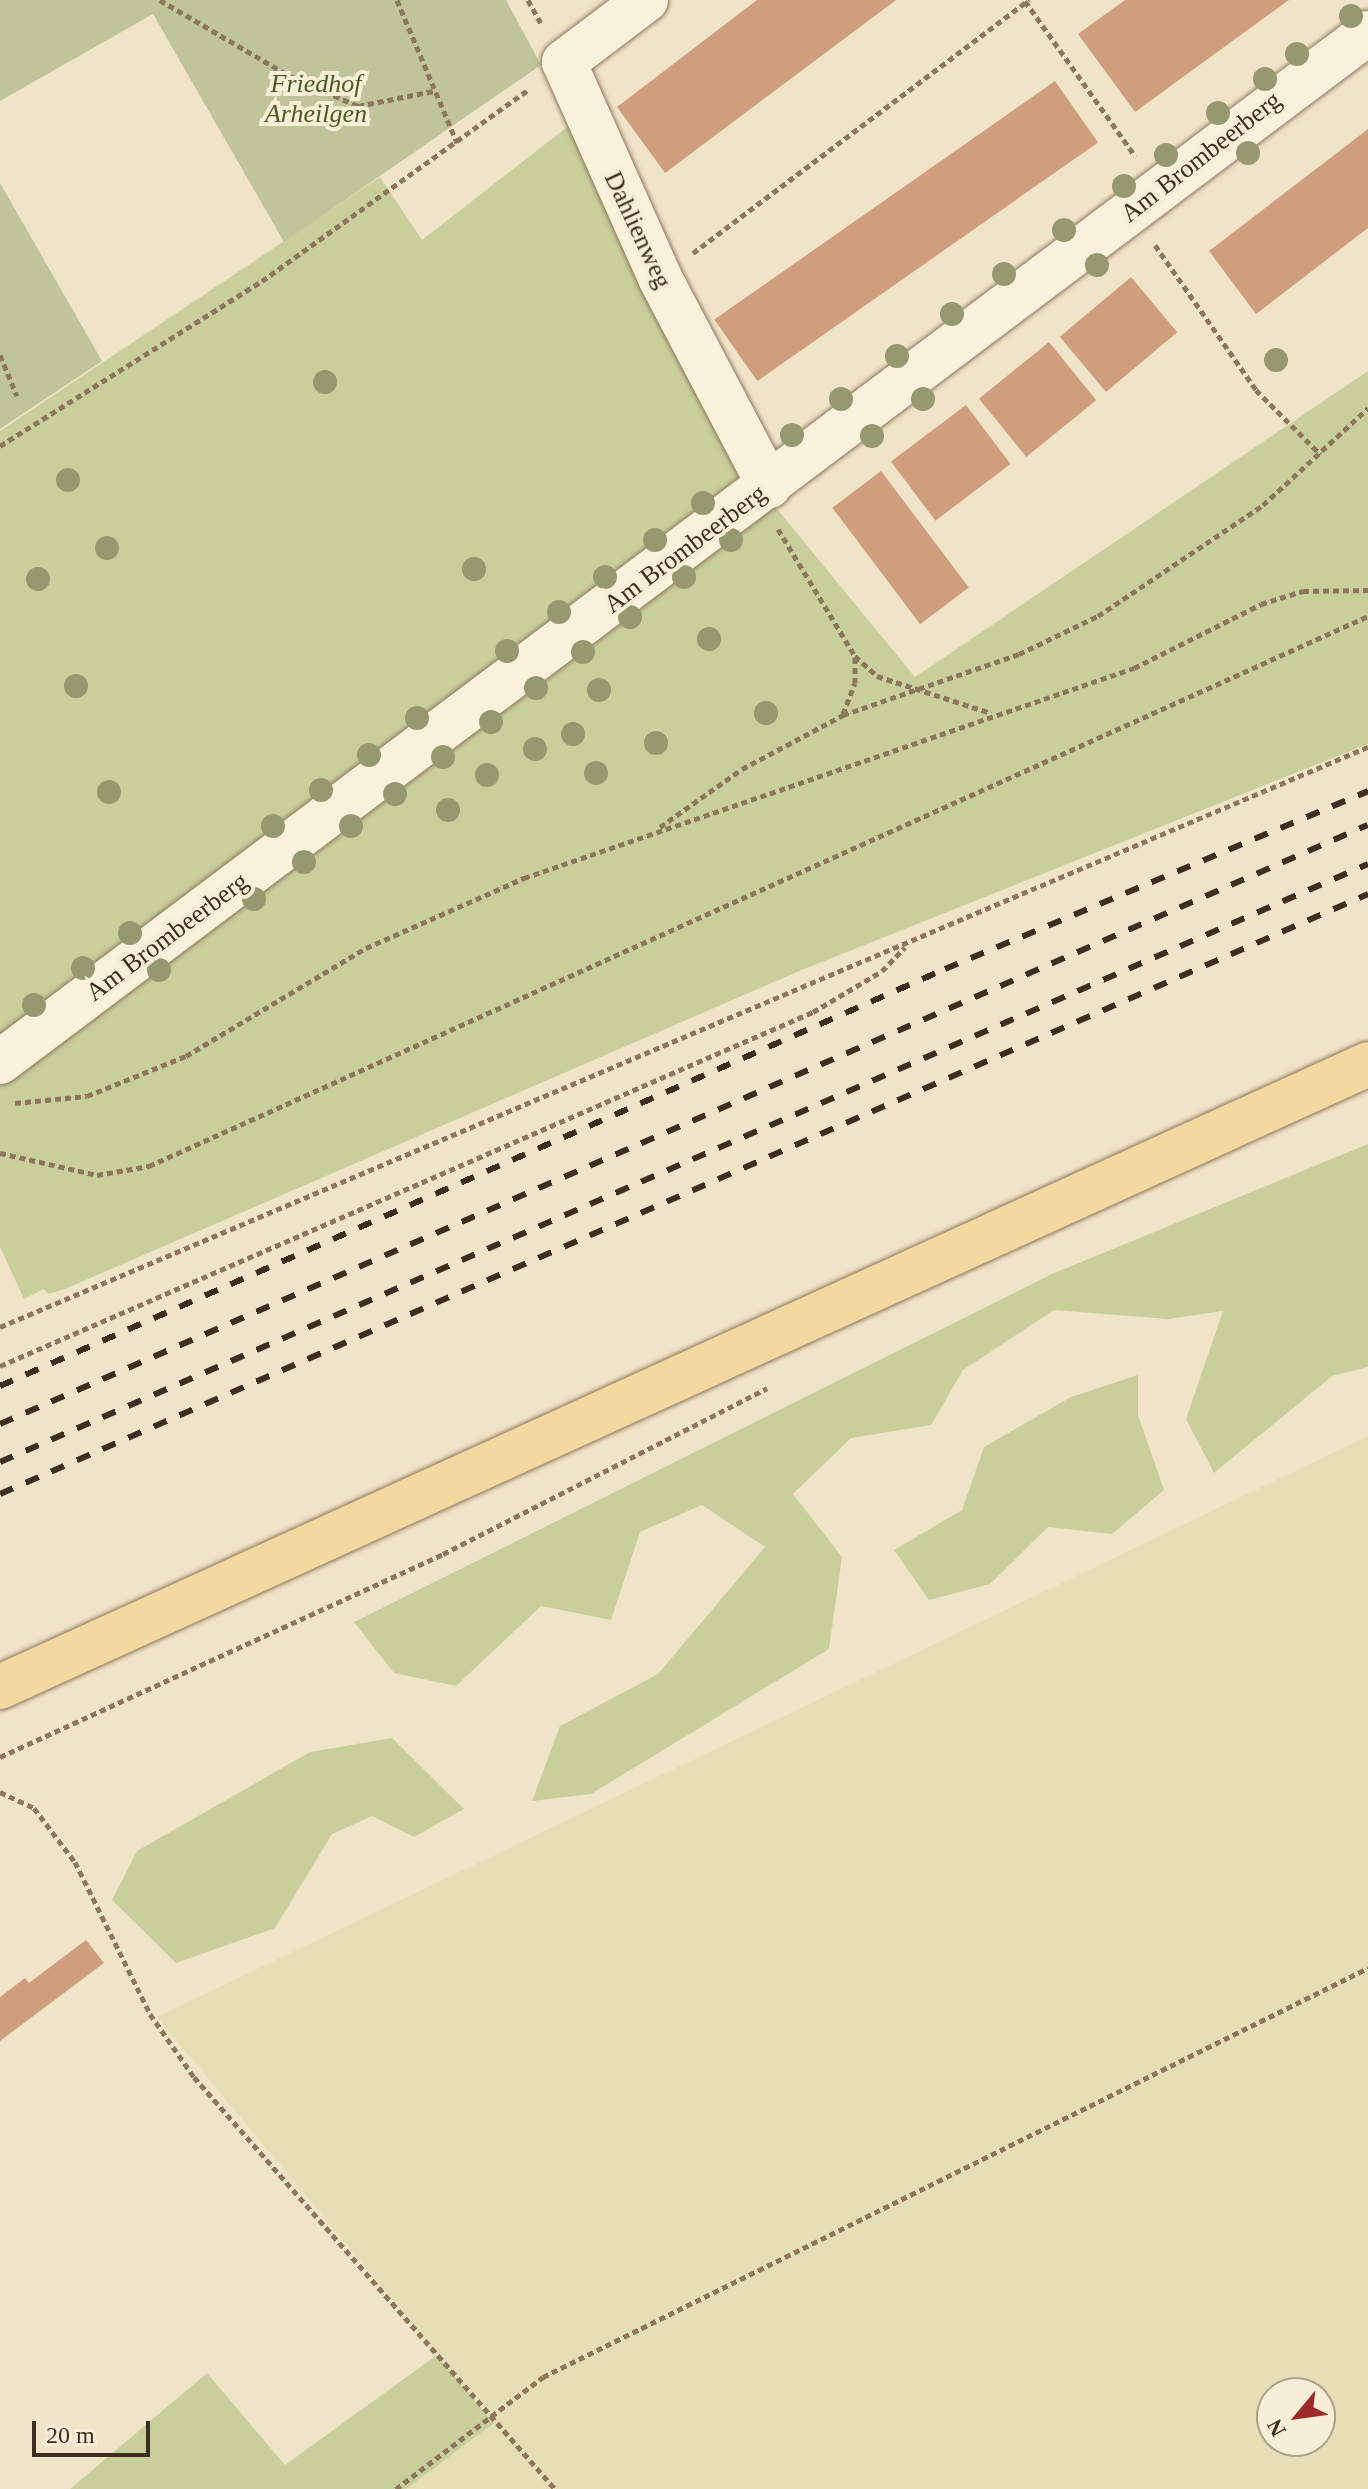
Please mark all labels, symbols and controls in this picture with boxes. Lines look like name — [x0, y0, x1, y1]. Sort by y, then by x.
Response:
park label: Friedhof Arheilgen — [265, 68, 367, 130]
street label: Am Brombeerberg — [1114, 85, 1288, 229]
street label: Dahlienweg — [597, 166, 679, 294]
street label: Am Brombeerberg — [598, 478, 772, 620]
street label: Am Brombeerberg — [80, 866, 254, 1008]
north arrow — [1256, 2377, 1336, 2457]
scale bar — [36, 2405, 154, 2455]
text: N — [1262, 2415, 1291, 2441]
text: 20 m — [46, 2422, 95, 2448]

